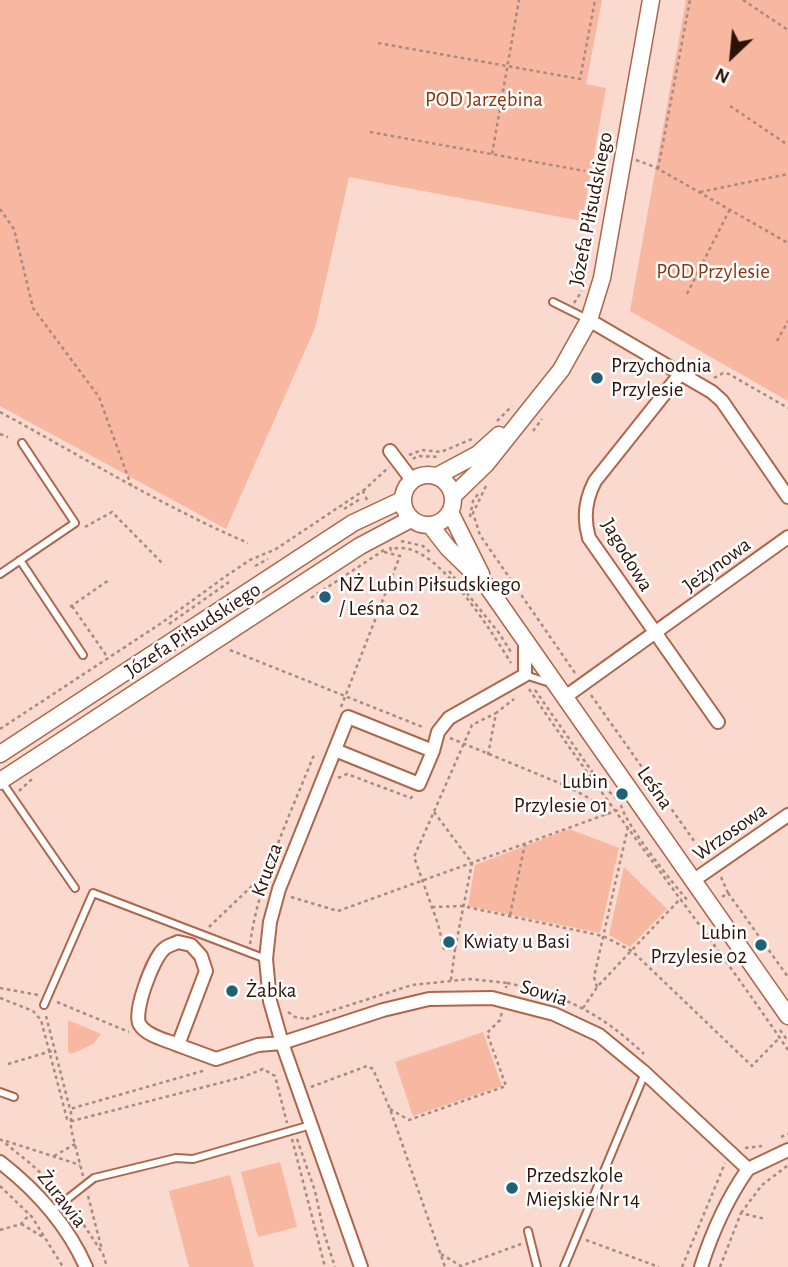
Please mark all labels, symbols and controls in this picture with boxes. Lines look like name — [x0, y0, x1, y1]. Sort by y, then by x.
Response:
north arrow — [697, 21, 767, 91]
text: N — [712, 64, 733, 87]
park label: POD Jarzębina — [425, 87, 543, 113]
street label: Józefa Piłsudskiego — [564, 130, 618, 288]
park label: POD Przylesie — [656, 259, 770, 285]
place label: Przychodnia Przylesie — [611, 353, 712, 403]
marker: Przychodnia Przylesie — [589, 370, 605, 386]
street label: Jagodowa — [595, 514, 659, 596]
street label: Jeżynowa — [678, 532, 756, 598]
place label: NŻ Lubin Piłsudskiego / Leśna 02 — [339, 572, 521, 622]
street label: Józefa Piłsudskiego — [120, 577, 266, 683]
marker: NŻ Lubin Piłsudskiego / Leśna 02 — [317, 589, 333, 605]
street label: Leśna — [631, 762, 679, 814]
place label: Lubin Przylesie 01 — [514, 769, 608, 819]
marker: Lubin Przylesie 01 — [614, 786, 630, 802]
street label: Wrzosowa — [688, 797, 772, 867]
street label: Krucza — [246, 840, 288, 900]
place label: Lubin Przylesie 02 — [650, 920, 747, 970]
place label: Kwiaty u Basi — [463, 929, 570, 955]
marker: Kwiaty u Basi — [441, 934, 457, 950]
marker: Lubin Przylesie 02 — [753, 937, 769, 953]
street label: Sowia — [517, 974, 571, 1012]
place label: Żabka — [246, 978, 296, 1004]
marker: Żabka — [224, 983, 240, 999]
place label: Przedszkole Miejskie Nr 14 — [526, 1163, 640, 1213]
street label: Żurawia — [32, 1165, 92, 1233]
marker: Przedszkole Miejskie Nr 14 — [504, 1180, 520, 1196]

